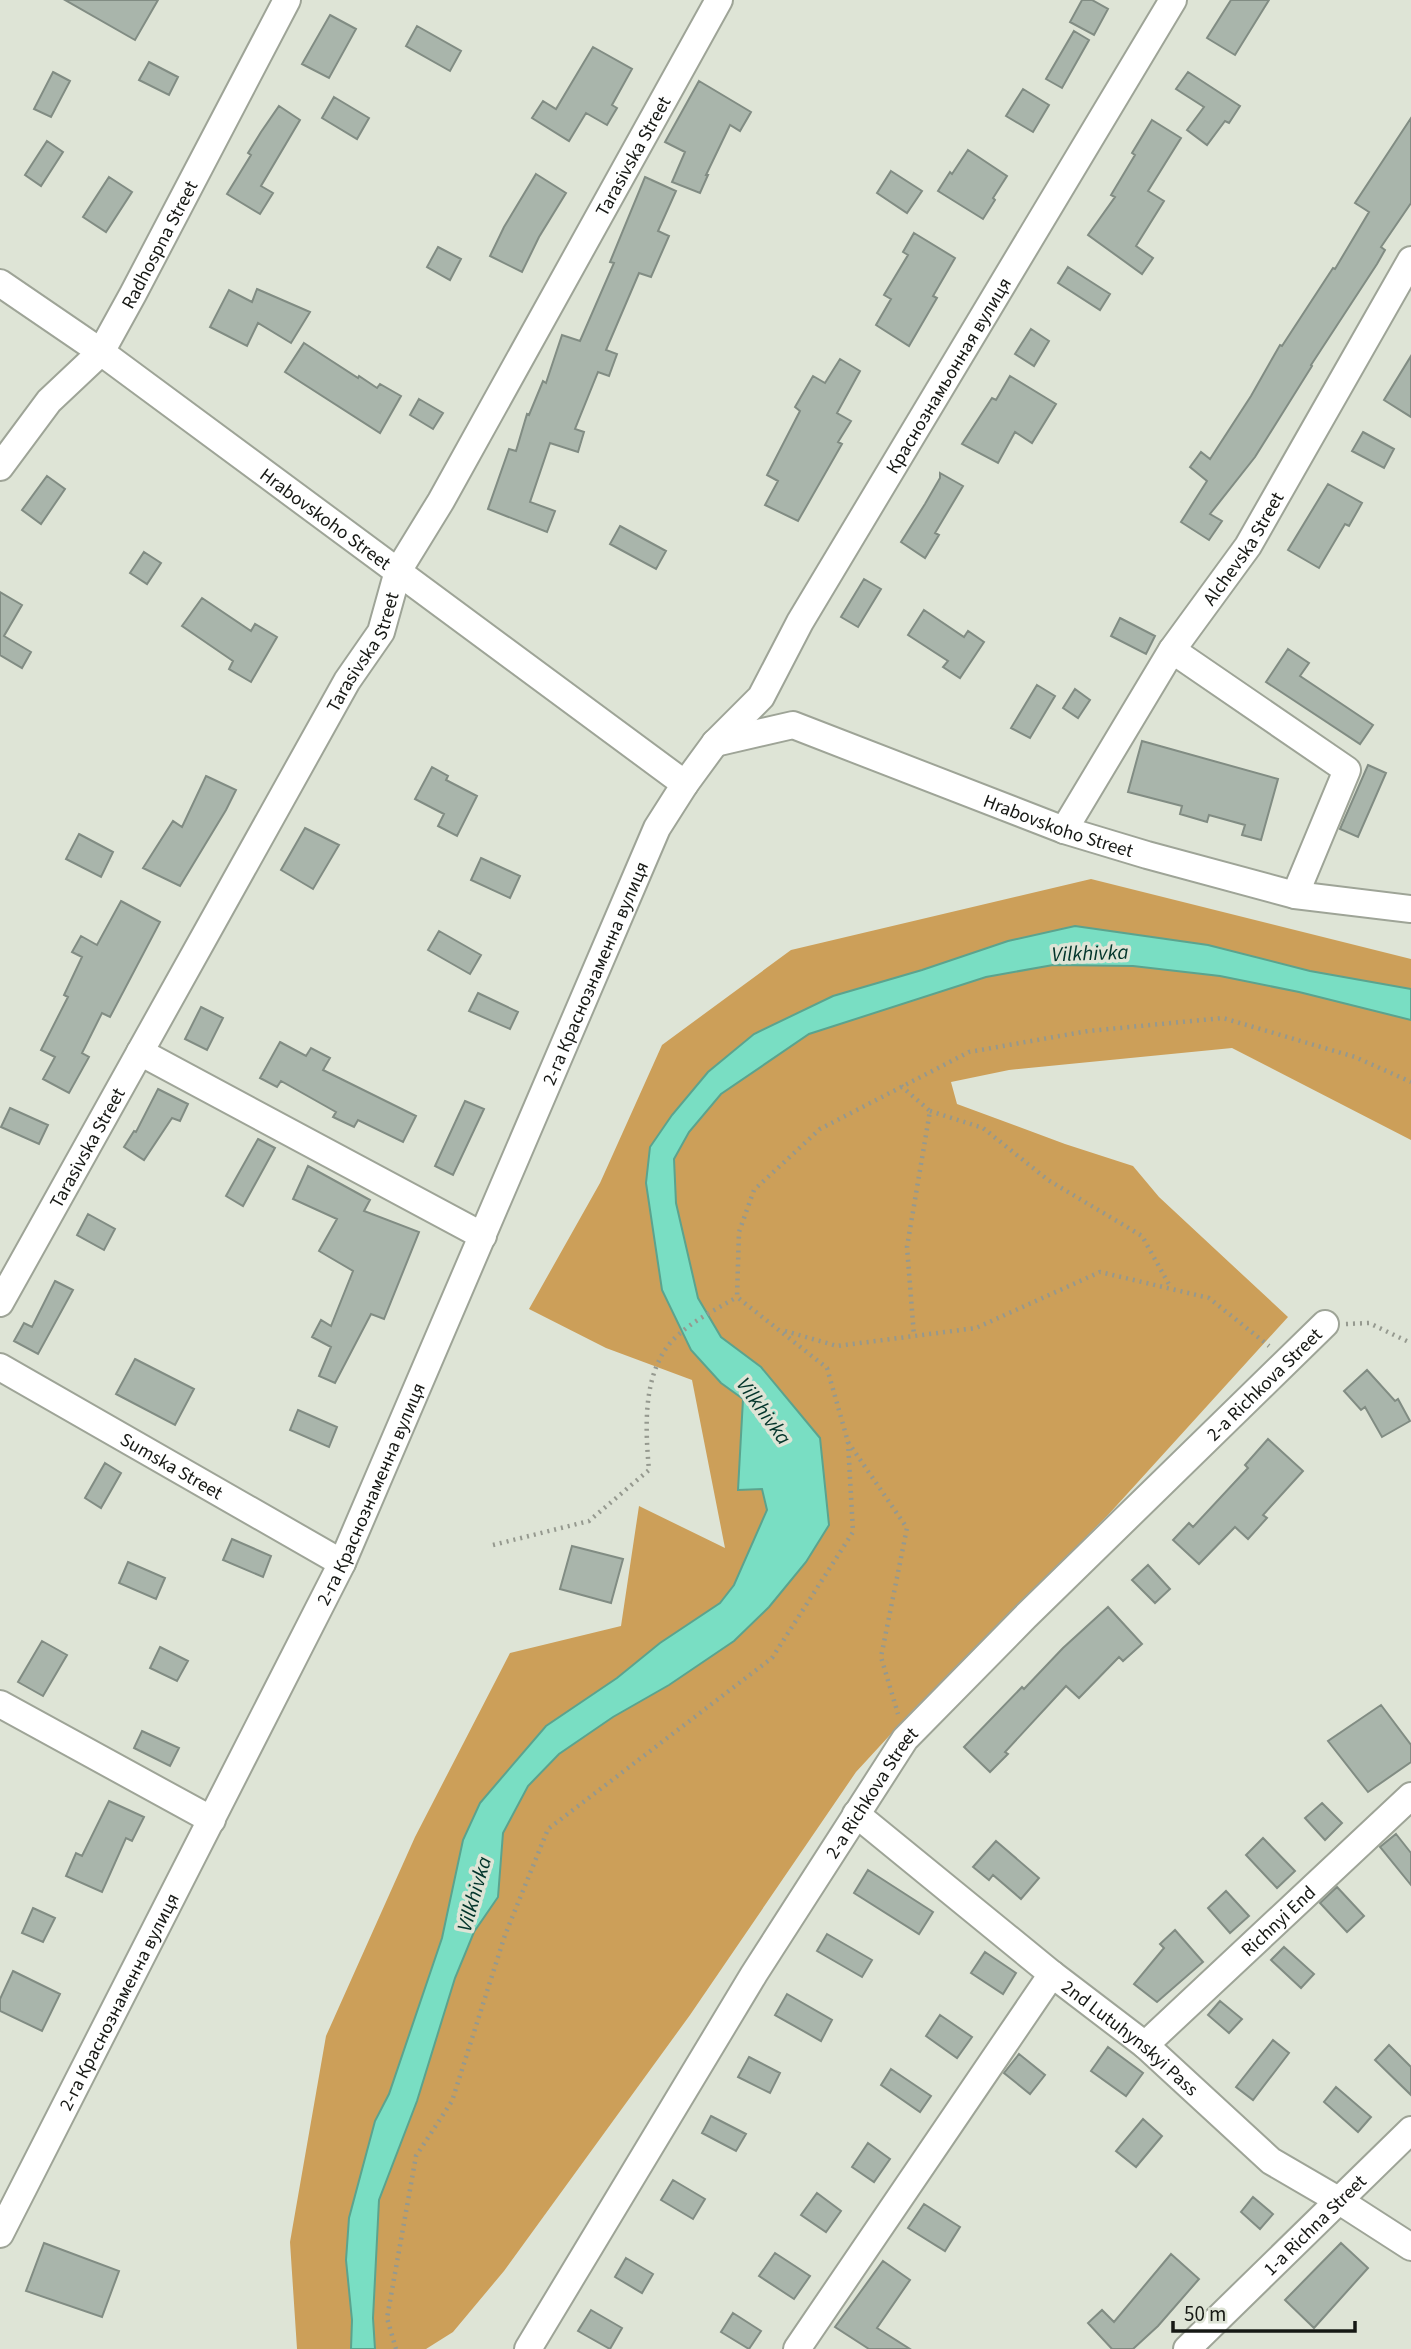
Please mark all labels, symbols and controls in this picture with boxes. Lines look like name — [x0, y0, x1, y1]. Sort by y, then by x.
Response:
street label: Tarasivska Street — [590, 91, 678, 222]
street label: Radhospna Street — [115, 176, 205, 314]
street label: Краснознамьонная вулиця — [880, 273, 1019, 479]
street label: Hrabovskoho Street — [254, 462, 397, 577]
street label: Alchevska Street — [1197, 487, 1291, 611]
street label: Tarasivska Street — [320, 589, 407, 717]
street label: Hrabovskoho Street — [979, 788, 1137, 865]
street label: 2-га Краснознаменна вулиця — [536, 858, 656, 1090]
water label: Vilkhivka — [1051, 937, 1129, 969]
street label: Tarasivska Street — [44, 1083, 133, 1213]
street label: 2-a Richkova Street — [1201, 1322, 1329, 1448]
water label: Vilkhivka — [729, 1371, 799, 1451]
street label: 2-га Краснознаменна вулиця — [311, 1379, 433, 1610]
street label: Sumska Street — [115, 1427, 228, 1507]
street label: 2-a Richkova Street — [820, 1721, 925, 1864]
water label: Vilkhivka — [449, 1853, 499, 1935]
street label: Richnyi End — [1236, 1880, 1322, 1963]
street label: 2-га Краснознаменна вулиця — [53, 1889, 187, 2116]
street label: 2nd Lutuhynskyi Pass — [1056, 1974, 1204, 2103]
street label: 1-a Richna Street — [1258, 2168, 1373, 2282]
scale bar — [1173, 2290, 1355, 2334]
text: 50 m — [1184, 2299, 1226, 2329]

